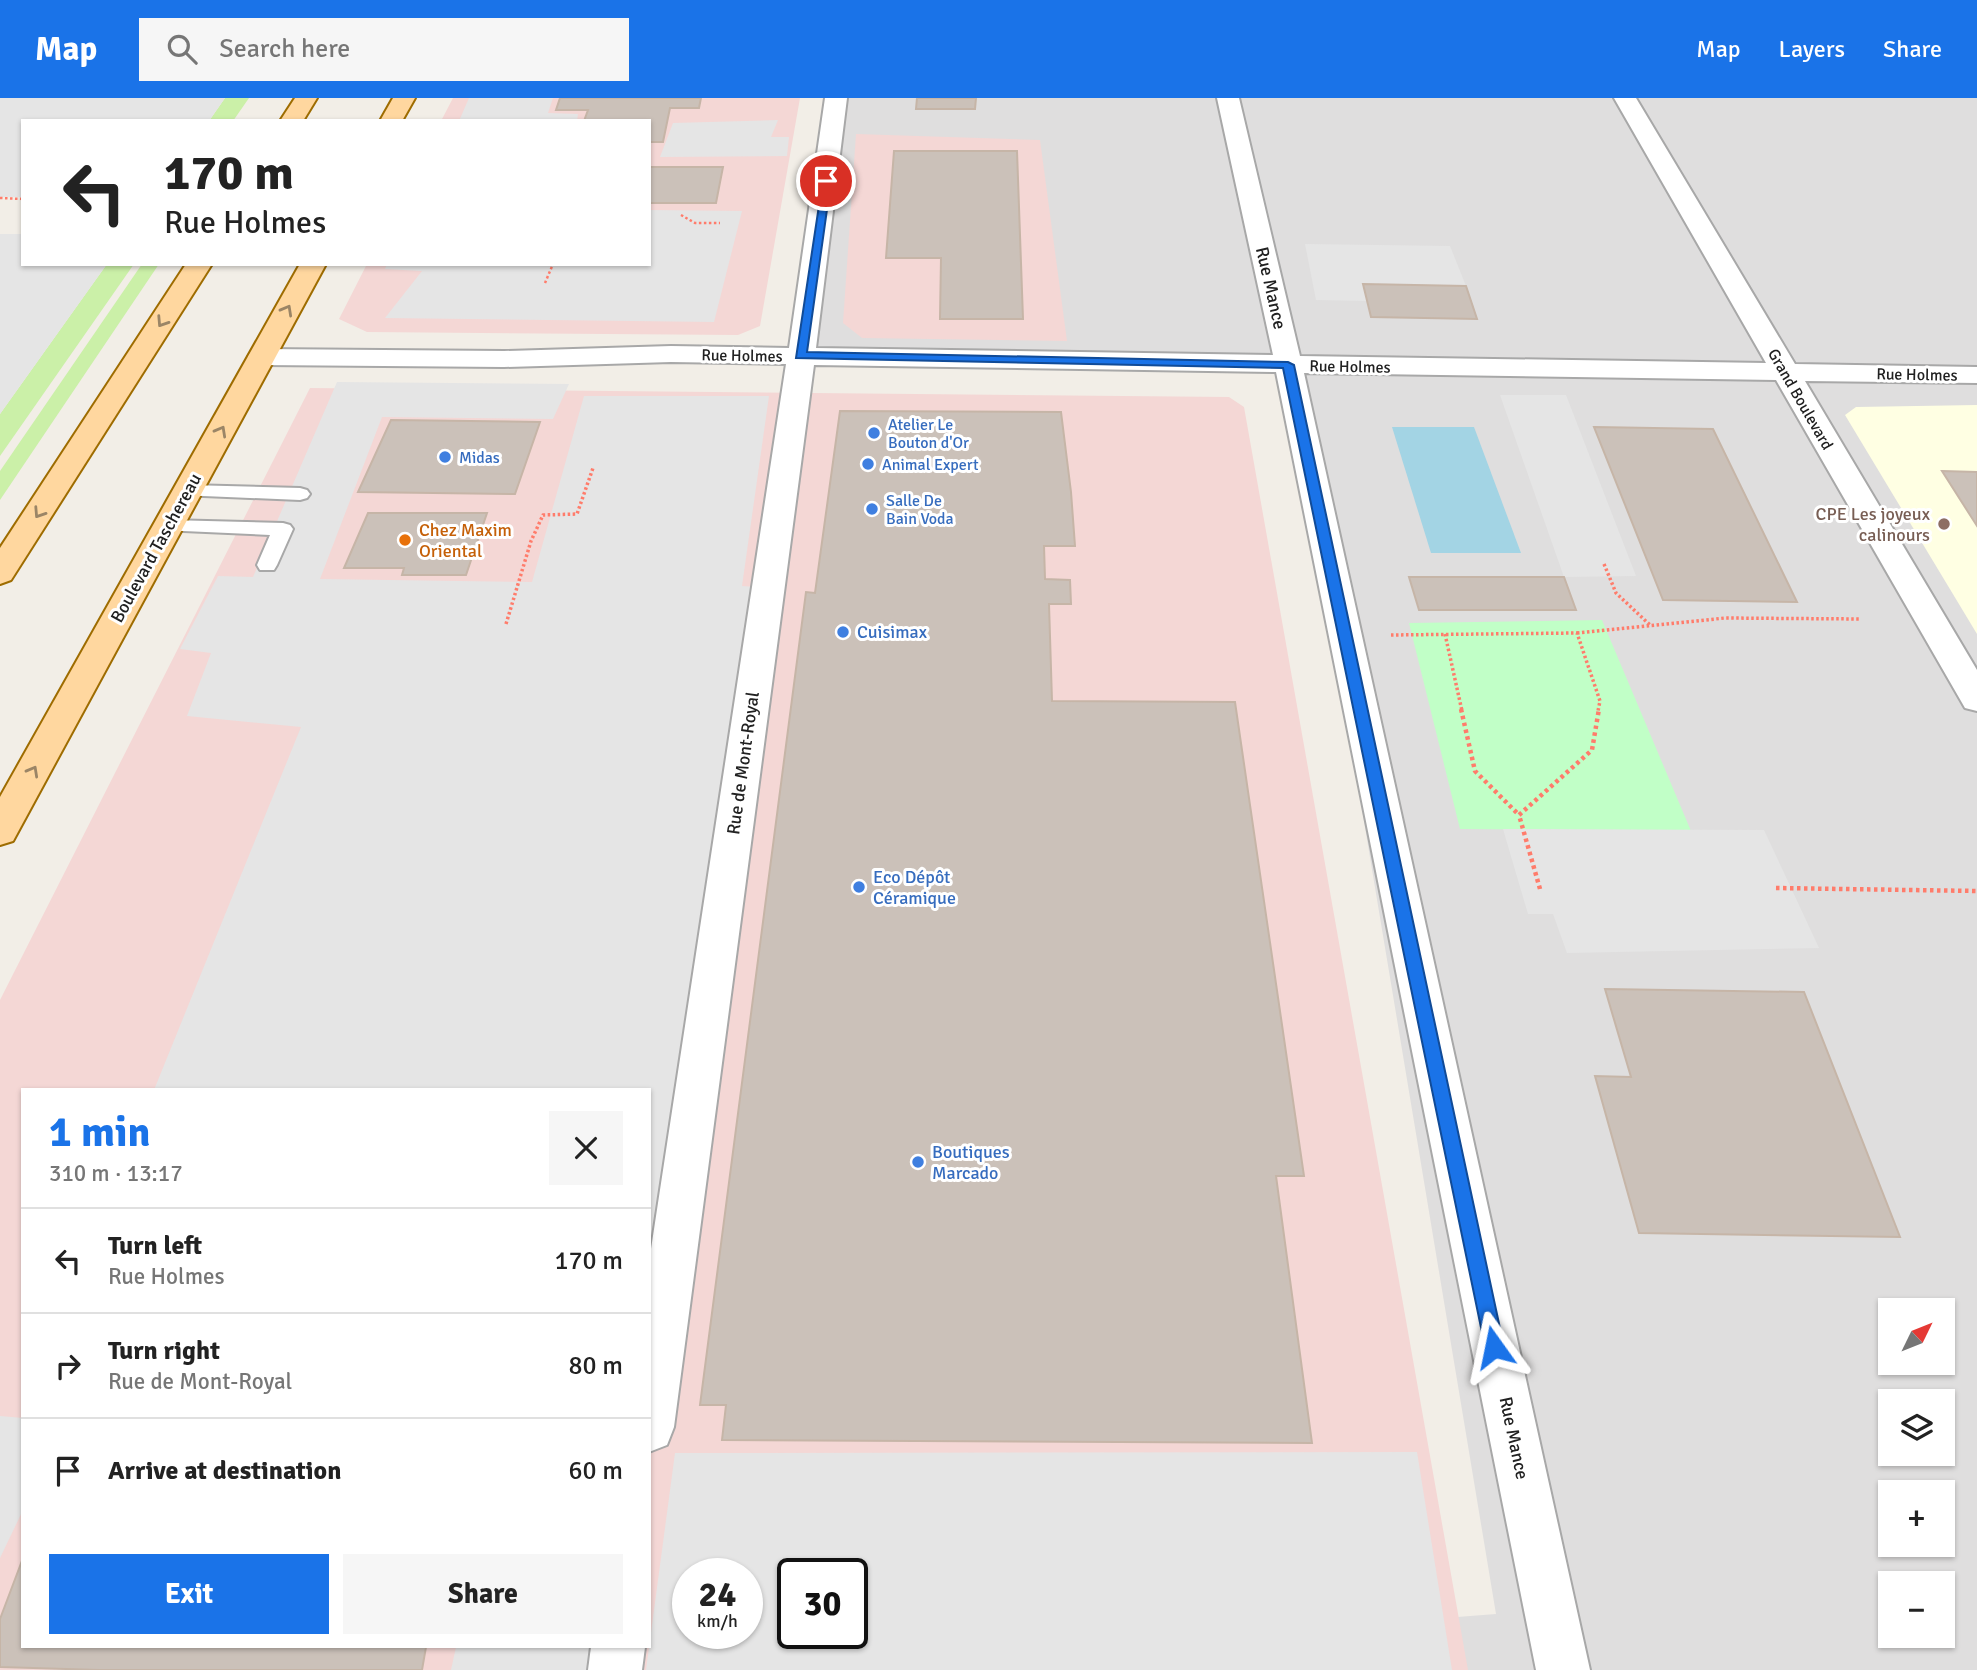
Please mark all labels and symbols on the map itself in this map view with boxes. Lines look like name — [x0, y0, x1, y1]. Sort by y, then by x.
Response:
pin — [796, 151, 856, 211]
street label: Rue Mance — [1251, 245, 1291, 331]
one-way arrow — [279, 305, 292, 318]
one-way arrow — [157, 314, 170, 327]
street label: Rue Holmes — [701, 345, 783, 367]
street label: Grand Boulevard — [1763, 345, 1837, 454]
street label: Rue Holmes — [1309, 356, 1391, 378]
street label: Rue Holmes — [1876, 364, 1958, 386]
place label: Atelier Le Bouton d'Or — [888, 415, 969, 453]
marker: Atelier Le Bouton d'Or — [866, 425, 882, 441]
one-way arrow — [212, 426, 226, 438]
place label: Midas — [459, 448, 500, 468]
marker: Midas — [437, 449, 453, 465]
place label: Animal Expert — [882, 455, 979, 475]
marker: Animal Expert — [860, 456, 876, 472]
street label: Boulevard Taschereau — [106, 469, 206, 627]
place label: Salle De Bain Voda — [886, 491, 954, 529]
marker: Salle De Bain Voda — [864, 501, 880, 517]
place label: CPE Les joyeux calinours — [1816, 503, 1931, 546]
one-way arrow — [34, 505, 47, 518]
marker: CPE Les joyeux calinours — [1936, 516, 1952, 532]
place label: Chez Maxim Oriental — [419, 519, 512, 562]
marker: Chez Maxim Oriental — [397, 532, 413, 548]
place label: Cuisimax — [857, 621, 928, 643]
marker: Cuisimax — [835, 624, 851, 640]
street label: Rue de Mont-Royal — [722, 690, 764, 836]
one-way arrow — [25, 766, 38, 779]
place label: Eco Dépôt Céramique — [873, 866, 956, 909]
marker: Eco Dépôt Céramique — [851, 879, 867, 895]
place label: Boutiques Marcado — [932, 1141, 1010, 1184]
marker: Boutiques Marcado — [910, 1154, 926, 1170]
north arrow — [1878, 1298, 1955, 1376]
position arrow — [1457, 1310, 1531, 1384]
street label: Rue Mance — [1495, 1395, 1533, 1481]
speed limit sign: 30 — [777, 1558, 868, 1649]

